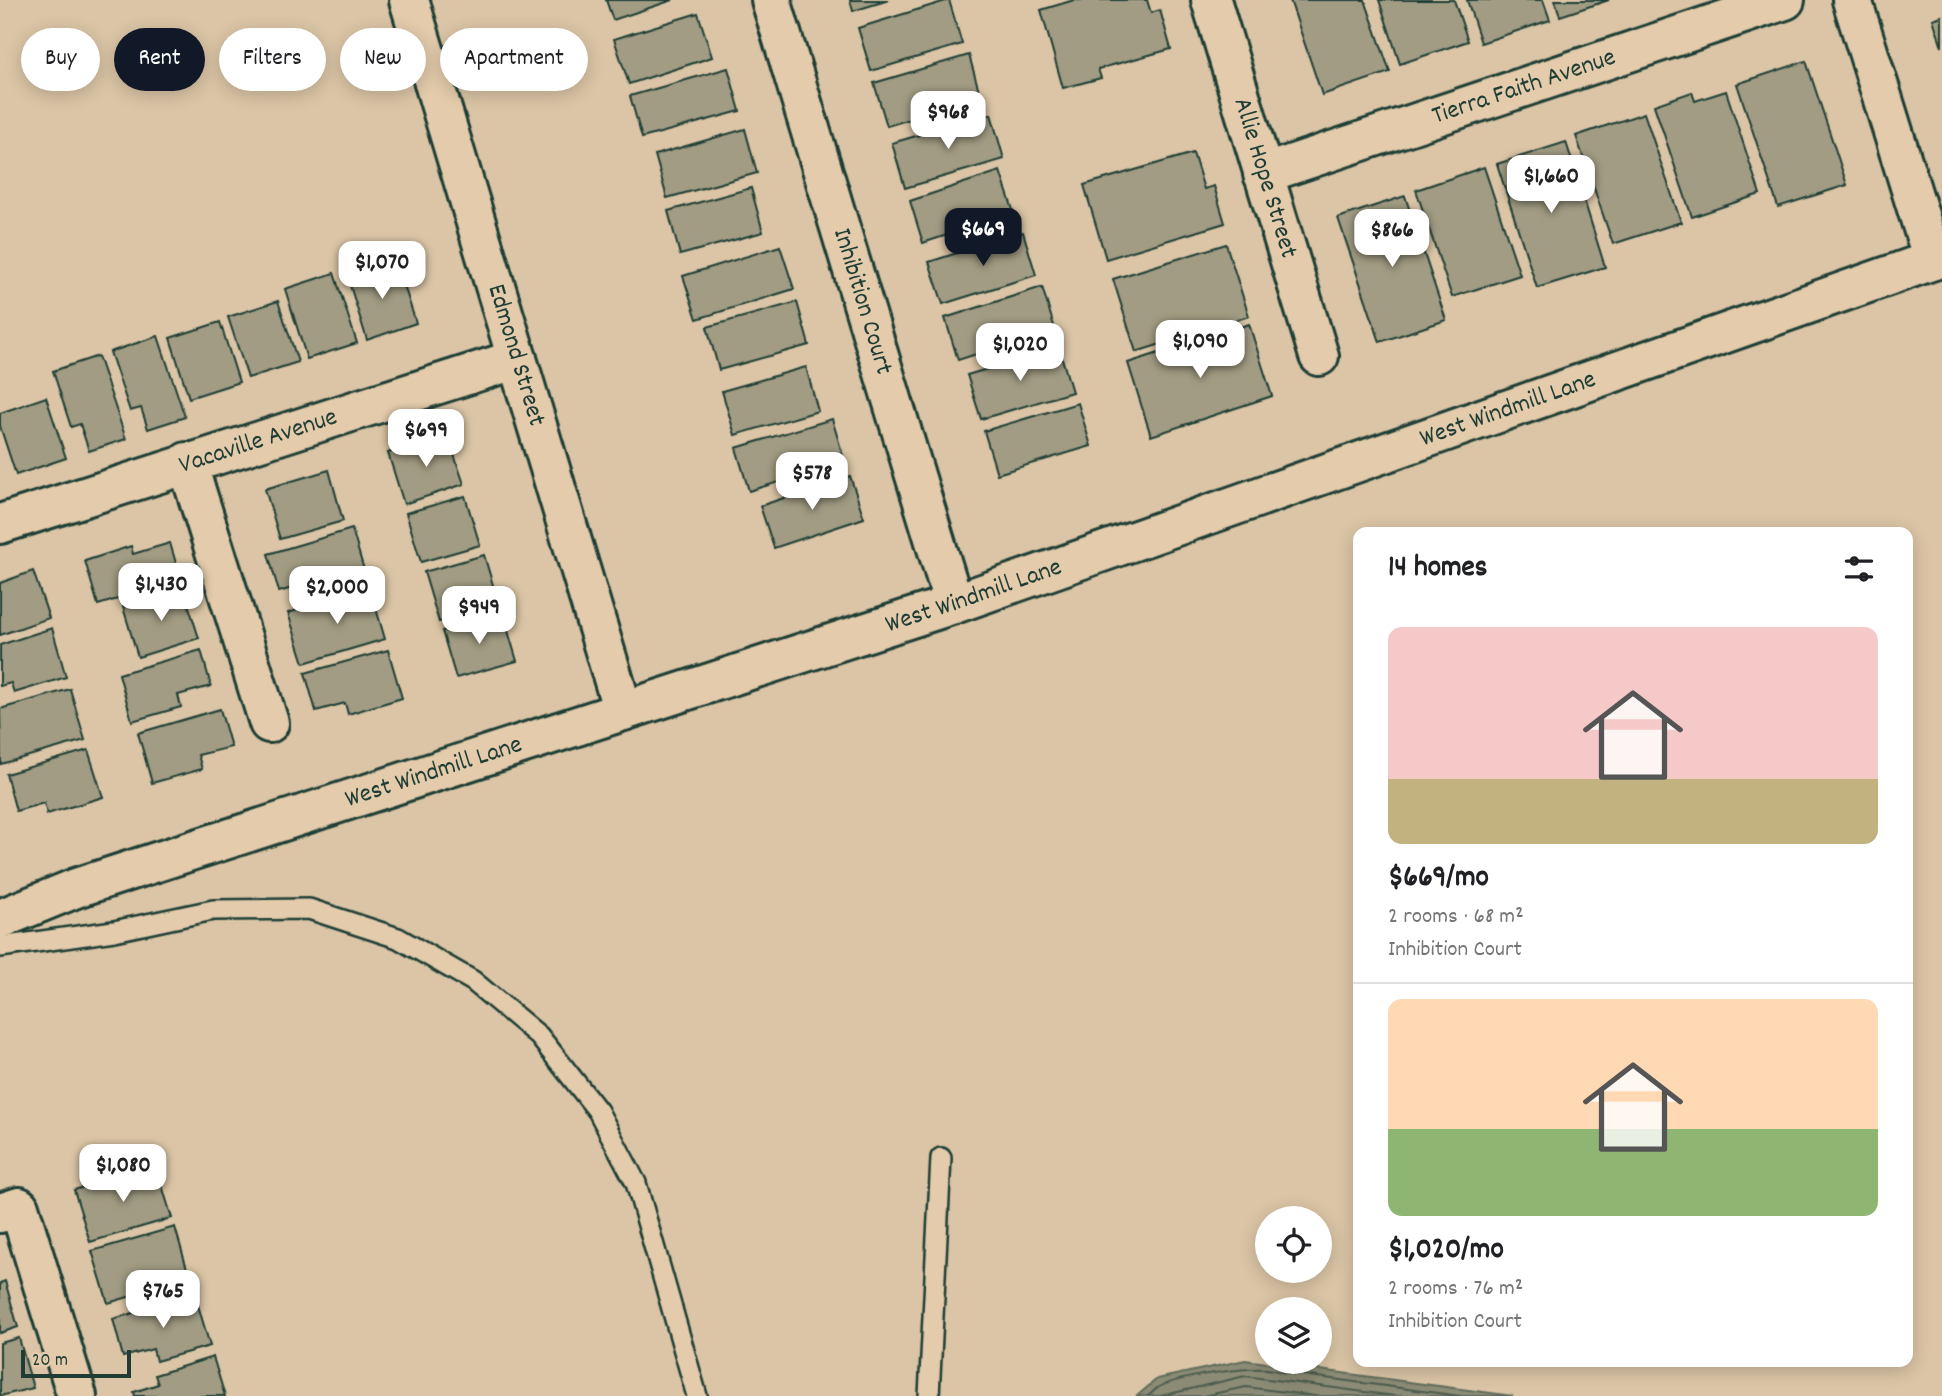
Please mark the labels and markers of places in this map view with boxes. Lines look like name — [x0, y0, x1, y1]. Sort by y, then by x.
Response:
pin: $968 — [907, 92, 989, 151]
pin: $1,660 — [1494, 156, 1608, 215]
pin: $669 — [942, 208, 1024, 268]
pin: $866 — [1351, 210, 1433, 269]
pin: $1,070 — [325, 242, 439, 301]
pin: $1,090 — [1143, 320, 1257, 380]
pin: $1,020 — [963, 324, 1077, 383]
pin: $699 — [385, 410, 467, 469]
pin: $578 — [771, 452, 853, 512]
pin: $1,430 — [104, 564, 218, 623]
pin: $2,000 — [280, 566, 394, 626]
pin: $949 — [438, 586, 520, 646]
pin: $1,080 — [66, 1144, 180, 1204]
pin: $765 — [122, 1270, 204, 1330]

